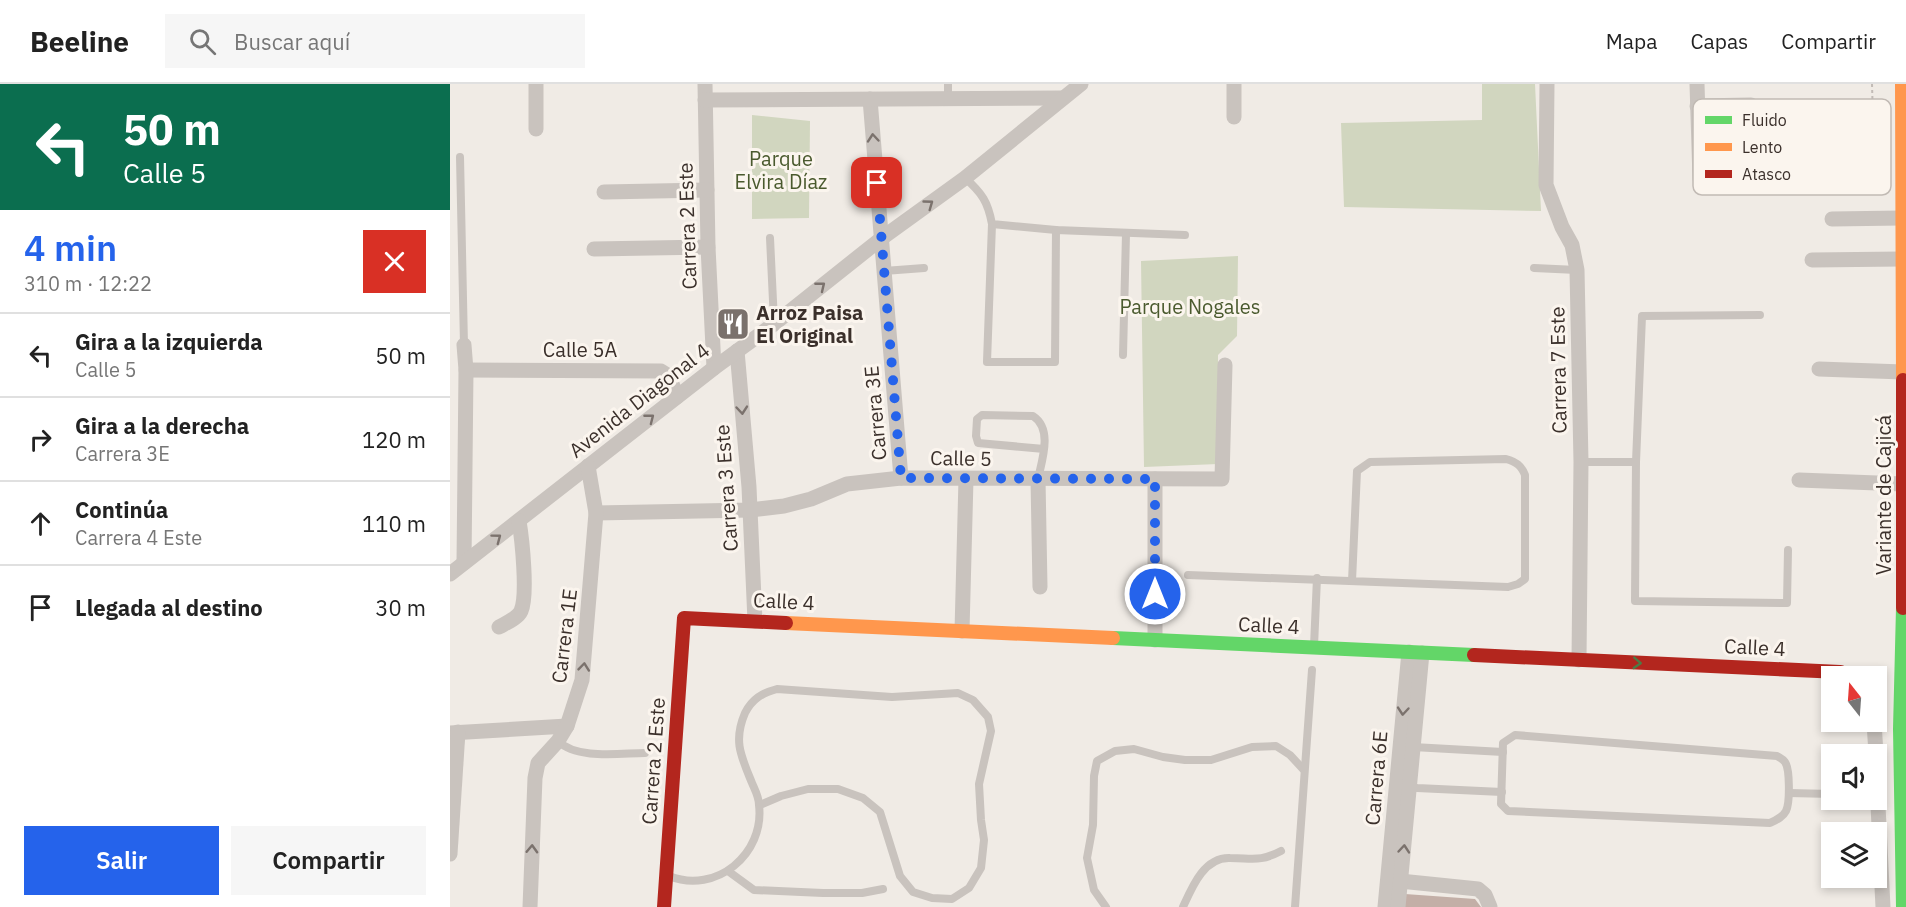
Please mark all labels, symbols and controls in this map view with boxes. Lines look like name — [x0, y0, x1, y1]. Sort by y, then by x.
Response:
search box — [165, 14, 585, 68]
text: Beeline — [30, 23, 129, 60]
icon: search — [186, 25, 219, 58]
text: Buscar aquí — [234, 27, 350, 56]
text: Mapa — [1606, 27, 1657, 55]
text: Capas — [1690, 27, 1748, 55]
text: Compartir — [1781, 27, 1876, 55]
legend — [1693, 99, 1891, 195]
text: 50 m — [123, 102, 221, 157]
icon: left — [24, 108, 102, 186]
text: Fluido — [1742, 110, 1787, 130]
one-way arrow — [867, 133, 880, 142]
text: Lento — [1742, 137, 1782, 157]
park label: Parque Elvira Díaz — [735, 145, 827, 195]
text: Calle 5 — [123, 155, 206, 190]
pin — [851, 157, 902, 208]
street label: Carrera 2 Este — [671, 162, 703, 290]
text: Atasco — [1742, 164, 1791, 184]
icon: arrive — [860, 166, 893, 199]
one-way arrow — [923, 200, 934, 211]
text: 4 min — [24, 224, 117, 271]
button: close — [363, 230, 426, 293]
text: 310 m · 12:22 — [24, 270, 152, 297]
one-way arrow — [814, 283, 825, 294]
park label: Parque Nogales — [1119, 293, 1261, 320]
place label: Arroz Paisa El Original — [756, 299, 863, 349]
restaurant icon: Arroz Paisa El Original — [715, 306, 751, 342]
street label: Carrera 7 Este — [1543, 306, 1573, 434]
text: Gira a la izquierda — [75, 327, 263, 356]
street label: Calle 5A — [543, 336, 617, 363]
street label: Avenida Diagonal 4 — [563, 337, 715, 463]
icon: left — [24, 339, 57, 372]
text: 50 m — [375, 341, 426, 370]
text: Calle 5 — [75, 356, 137, 383]
street label: Carrera 3E — [857, 365, 893, 461]
one-way arrow — [735, 405, 748, 414]
text: Gira a la derecha — [75, 411, 249, 440]
one-way arrow — [643, 414, 654, 425]
street label: Variante de Cajicá — [1870, 414, 1897, 575]
icon: right — [24, 423, 57, 456]
street label: Carrera 3 Este — [708, 424, 744, 552]
text: 120 m — [362, 425, 426, 454]
text: Carrera 3E — [75, 440, 170, 467]
street label: Calle 5 — [930, 444, 992, 472]
text: Continúa — [75, 495, 168, 524]
icon: ahead — [24, 507, 57, 540]
text: 110 m — [362, 509, 426, 538]
text: Carrera 4 Este — [75, 524, 202, 551]
one-way arrow — [490, 534, 501, 545]
position arrow — [1123, 562, 1187, 626]
street label: Calle 4 — [753, 586, 815, 616]
street label: Carrera 1E — [545, 587, 583, 685]
icon: arrive — [24, 591, 57, 624]
text: Llegada al destino — [75, 593, 263, 622]
text: 30 m — [375, 593, 426, 622]
street label: Calle 4 — [1238, 610, 1300, 640]
street label: Calle 4 — [1724, 632, 1786, 662]
one-way arrow — [1633, 656, 1642, 669]
one-way arrow — [577, 662, 589, 671]
north arrow — [1821, 666, 1887, 732]
map controls — [1821, 666, 1887, 888]
street label: Carrera 2 Este — [635, 697, 671, 825]
one-way arrow — [1397, 706, 1410, 715]
street label: Carrera 6E — [1358, 730, 1394, 826]
button: sound — [1821, 744, 1887, 810]
button: layers — [1821, 822, 1887, 888]
button: Salir — [24, 826, 219, 895]
button: Compartir — [231, 826, 426, 895]
one-way arrow — [525, 844, 538, 853]
one-way arrow — [1397, 844, 1410, 853]

